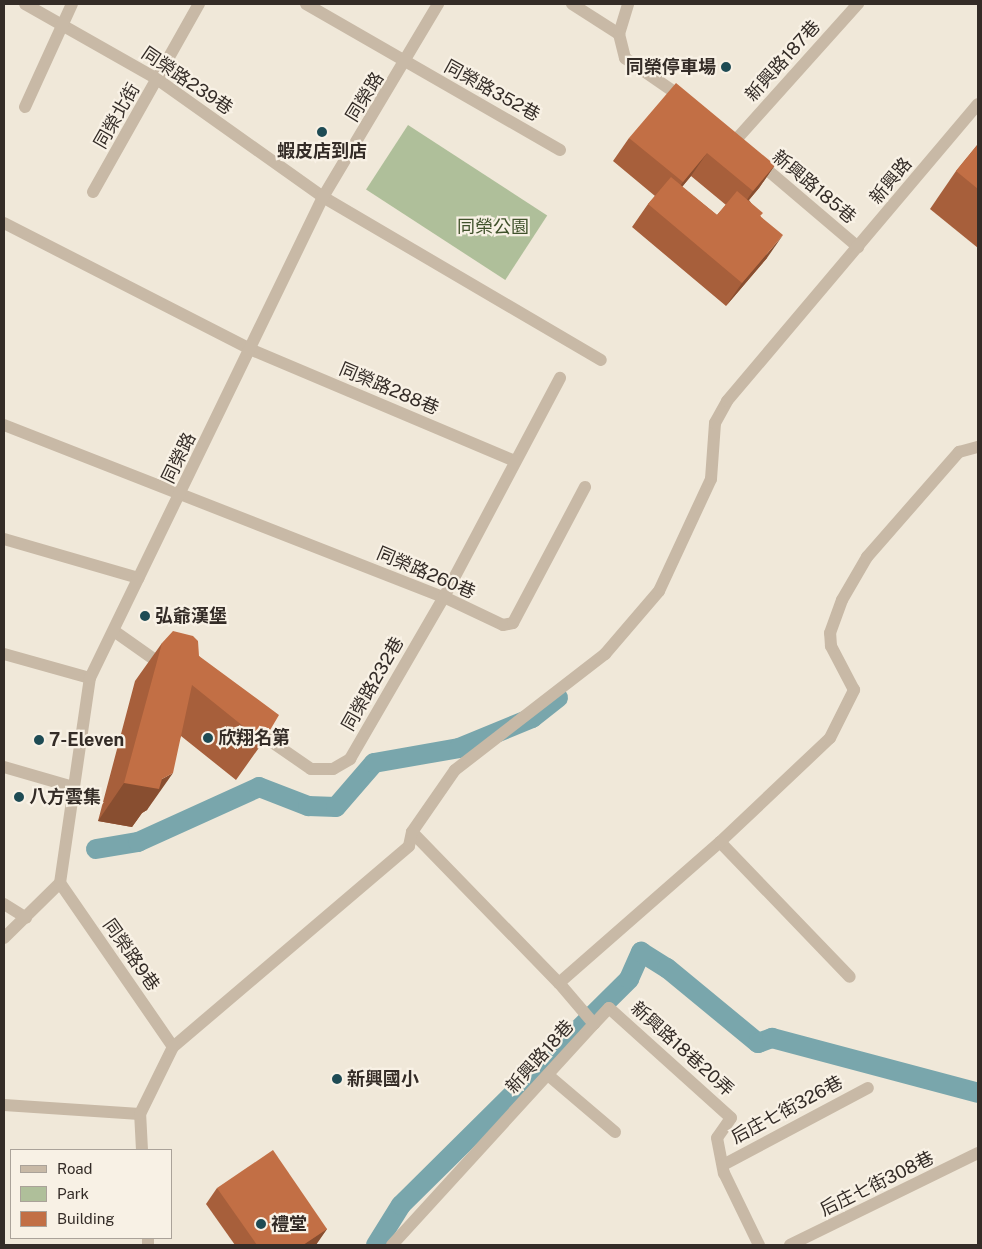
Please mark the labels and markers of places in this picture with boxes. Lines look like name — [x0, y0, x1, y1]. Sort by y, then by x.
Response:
place label: 同榮停車場 — [626, 56, 716, 78]
marker: 同榮停車場 — [720, 61, 732, 73]
marker: 蝦皮店到店 — [316, 126, 328, 138]
place label: 蝦皮店到店 — [277, 140, 367, 162]
place label: 弘爺漢堡 — [155, 605, 227, 627]
marker: 弘爺漢堡 — [139, 610, 151, 622]
place label: 欣翔名第 — [218, 727, 290, 749]
place label: 7-Eleven — [49, 729, 124, 751]
marker: 欣翔名第 — [202, 732, 214, 744]
marker: 7-Eleven — [33, 734, 45, 746]
place label: 八方雲集 — [29, 786, 101, 808]
marker: 八方雲集 — [13, 791, 25, 803]
place label: 新興國小 — [347, 1068, 419, 1090]
marker: 新興國小 — [331, 1073, 343, 1085]
place label: 禮堂 — [271, 1213, 307, 1235]
marker: 禮堂 — [255, 1218, 267, 1230]

